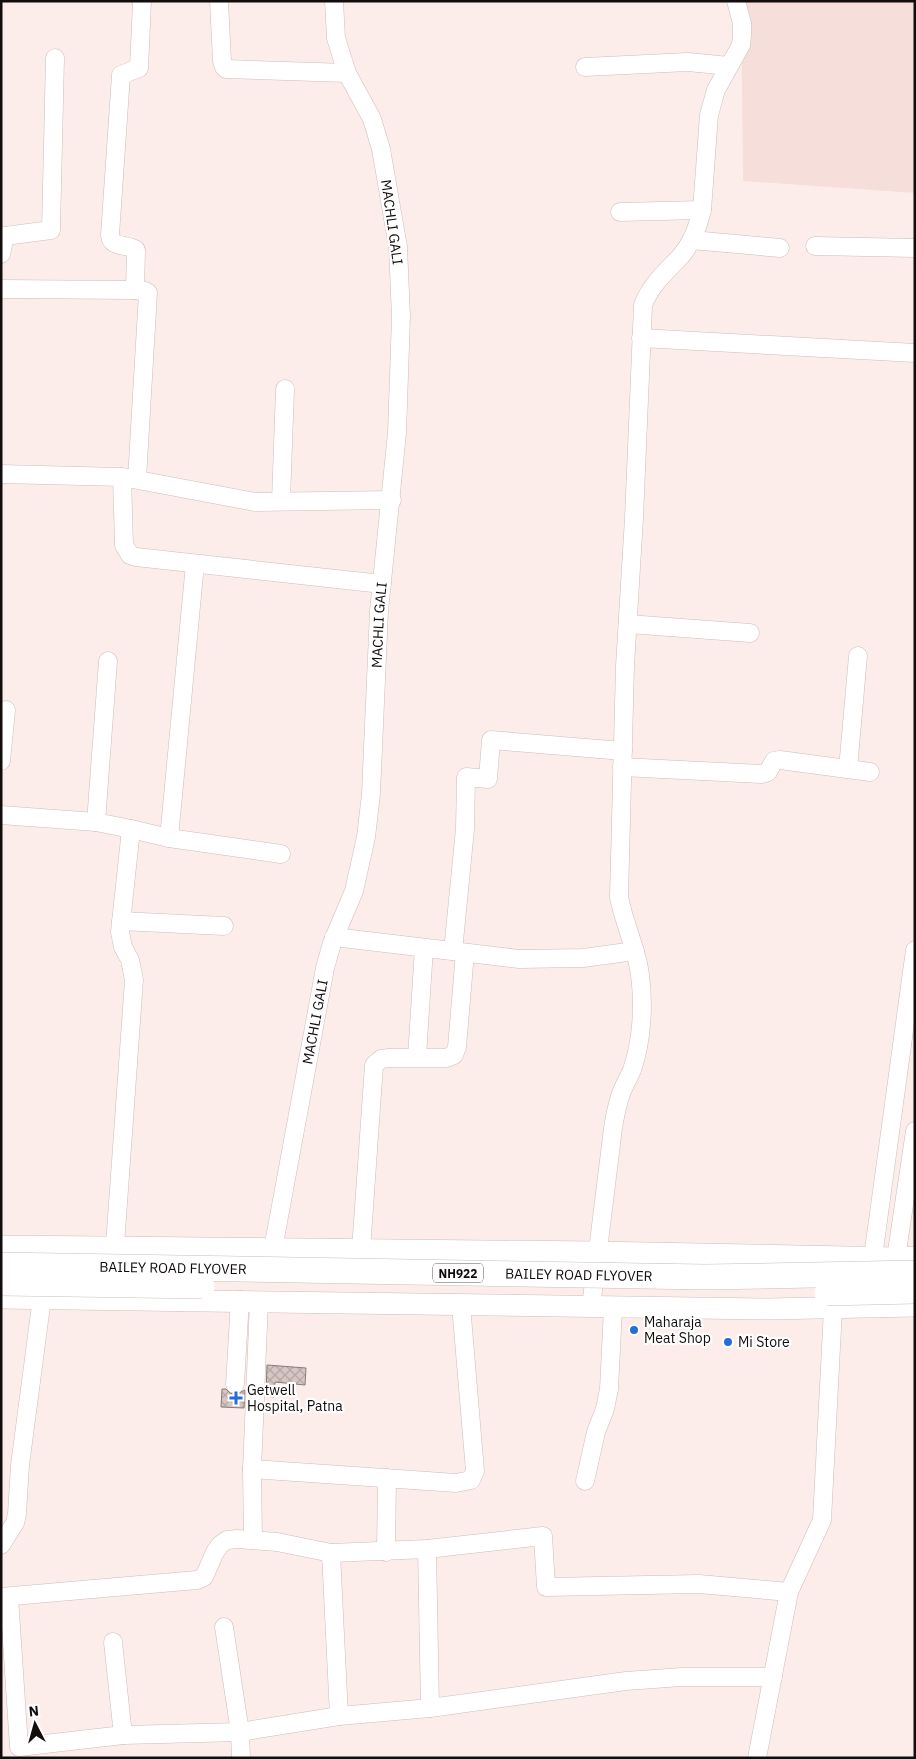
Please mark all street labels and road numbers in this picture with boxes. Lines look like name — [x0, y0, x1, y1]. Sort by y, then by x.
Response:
street label: MACHLI GALI — [377, 178, 407, 266]
street label: MACHLI GALI — [368, 581, 391, 668]
street label: MACHLI GALI — [298, 978, 332, 1066]
street label: BAILEY ROAD FLYOVER — [99, 1258, 247, 1278]
road number: NH922 — [433, 1264, 483, 1282]
street label: BAILEY ROAD FLYOVER — [505, 1265, 653, 1285]

